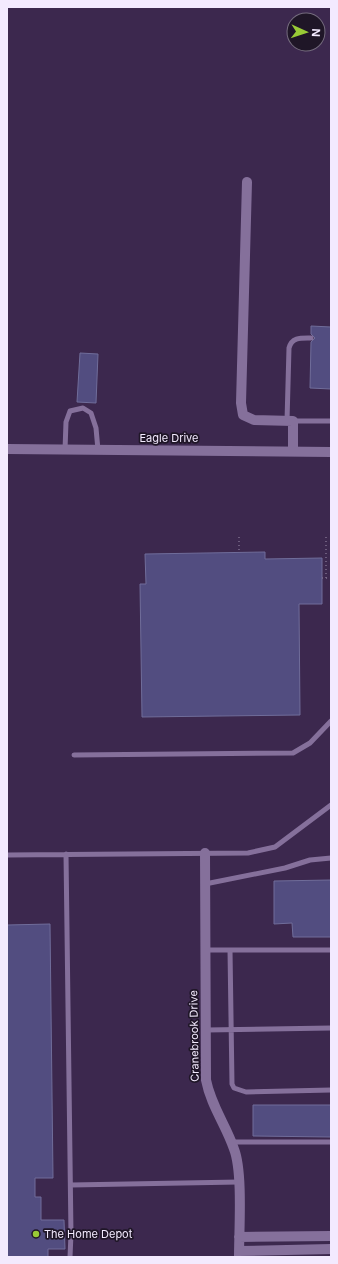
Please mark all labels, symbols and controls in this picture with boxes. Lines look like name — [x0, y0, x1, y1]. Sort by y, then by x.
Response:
north arrow — [286, 12, 326, 52]
text: N — [309, 28, 323, 37]
street label: Eagle Drive — [139, 431, 199, 445]
street label: Cranebrook Drive — [186, 990, 202, 1082]
place label: The Home Depot — [44, 1227, 133, 1241]
marker: The Home Depot — [31, 1229, 41, 1239]

